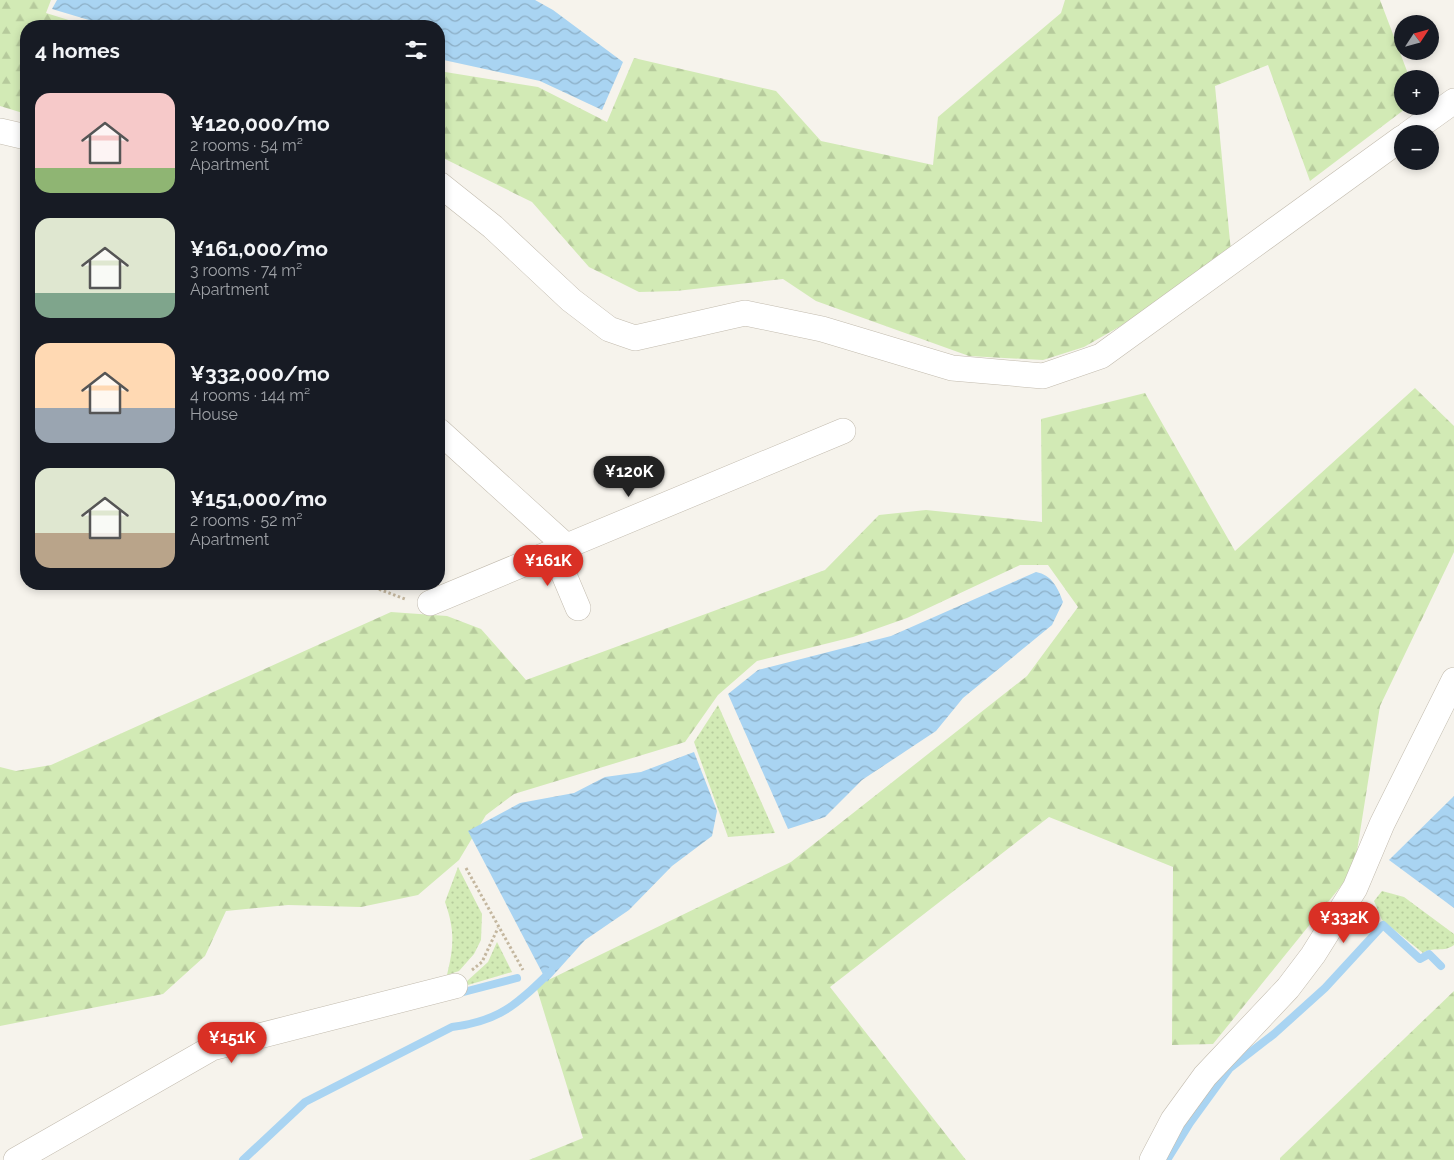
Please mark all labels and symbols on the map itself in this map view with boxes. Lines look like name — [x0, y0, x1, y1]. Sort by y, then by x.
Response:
north arrow — [1394, 15, 1439, 60]
pin: ¥120K — [594, 456, 664, 498]
pin: ¥161K — [513, 544, 583, 587]
pin: ¥332K — [1309, 902, 1379, 944]
pin: ¥151K — [197, 1022, 267, 1064]

